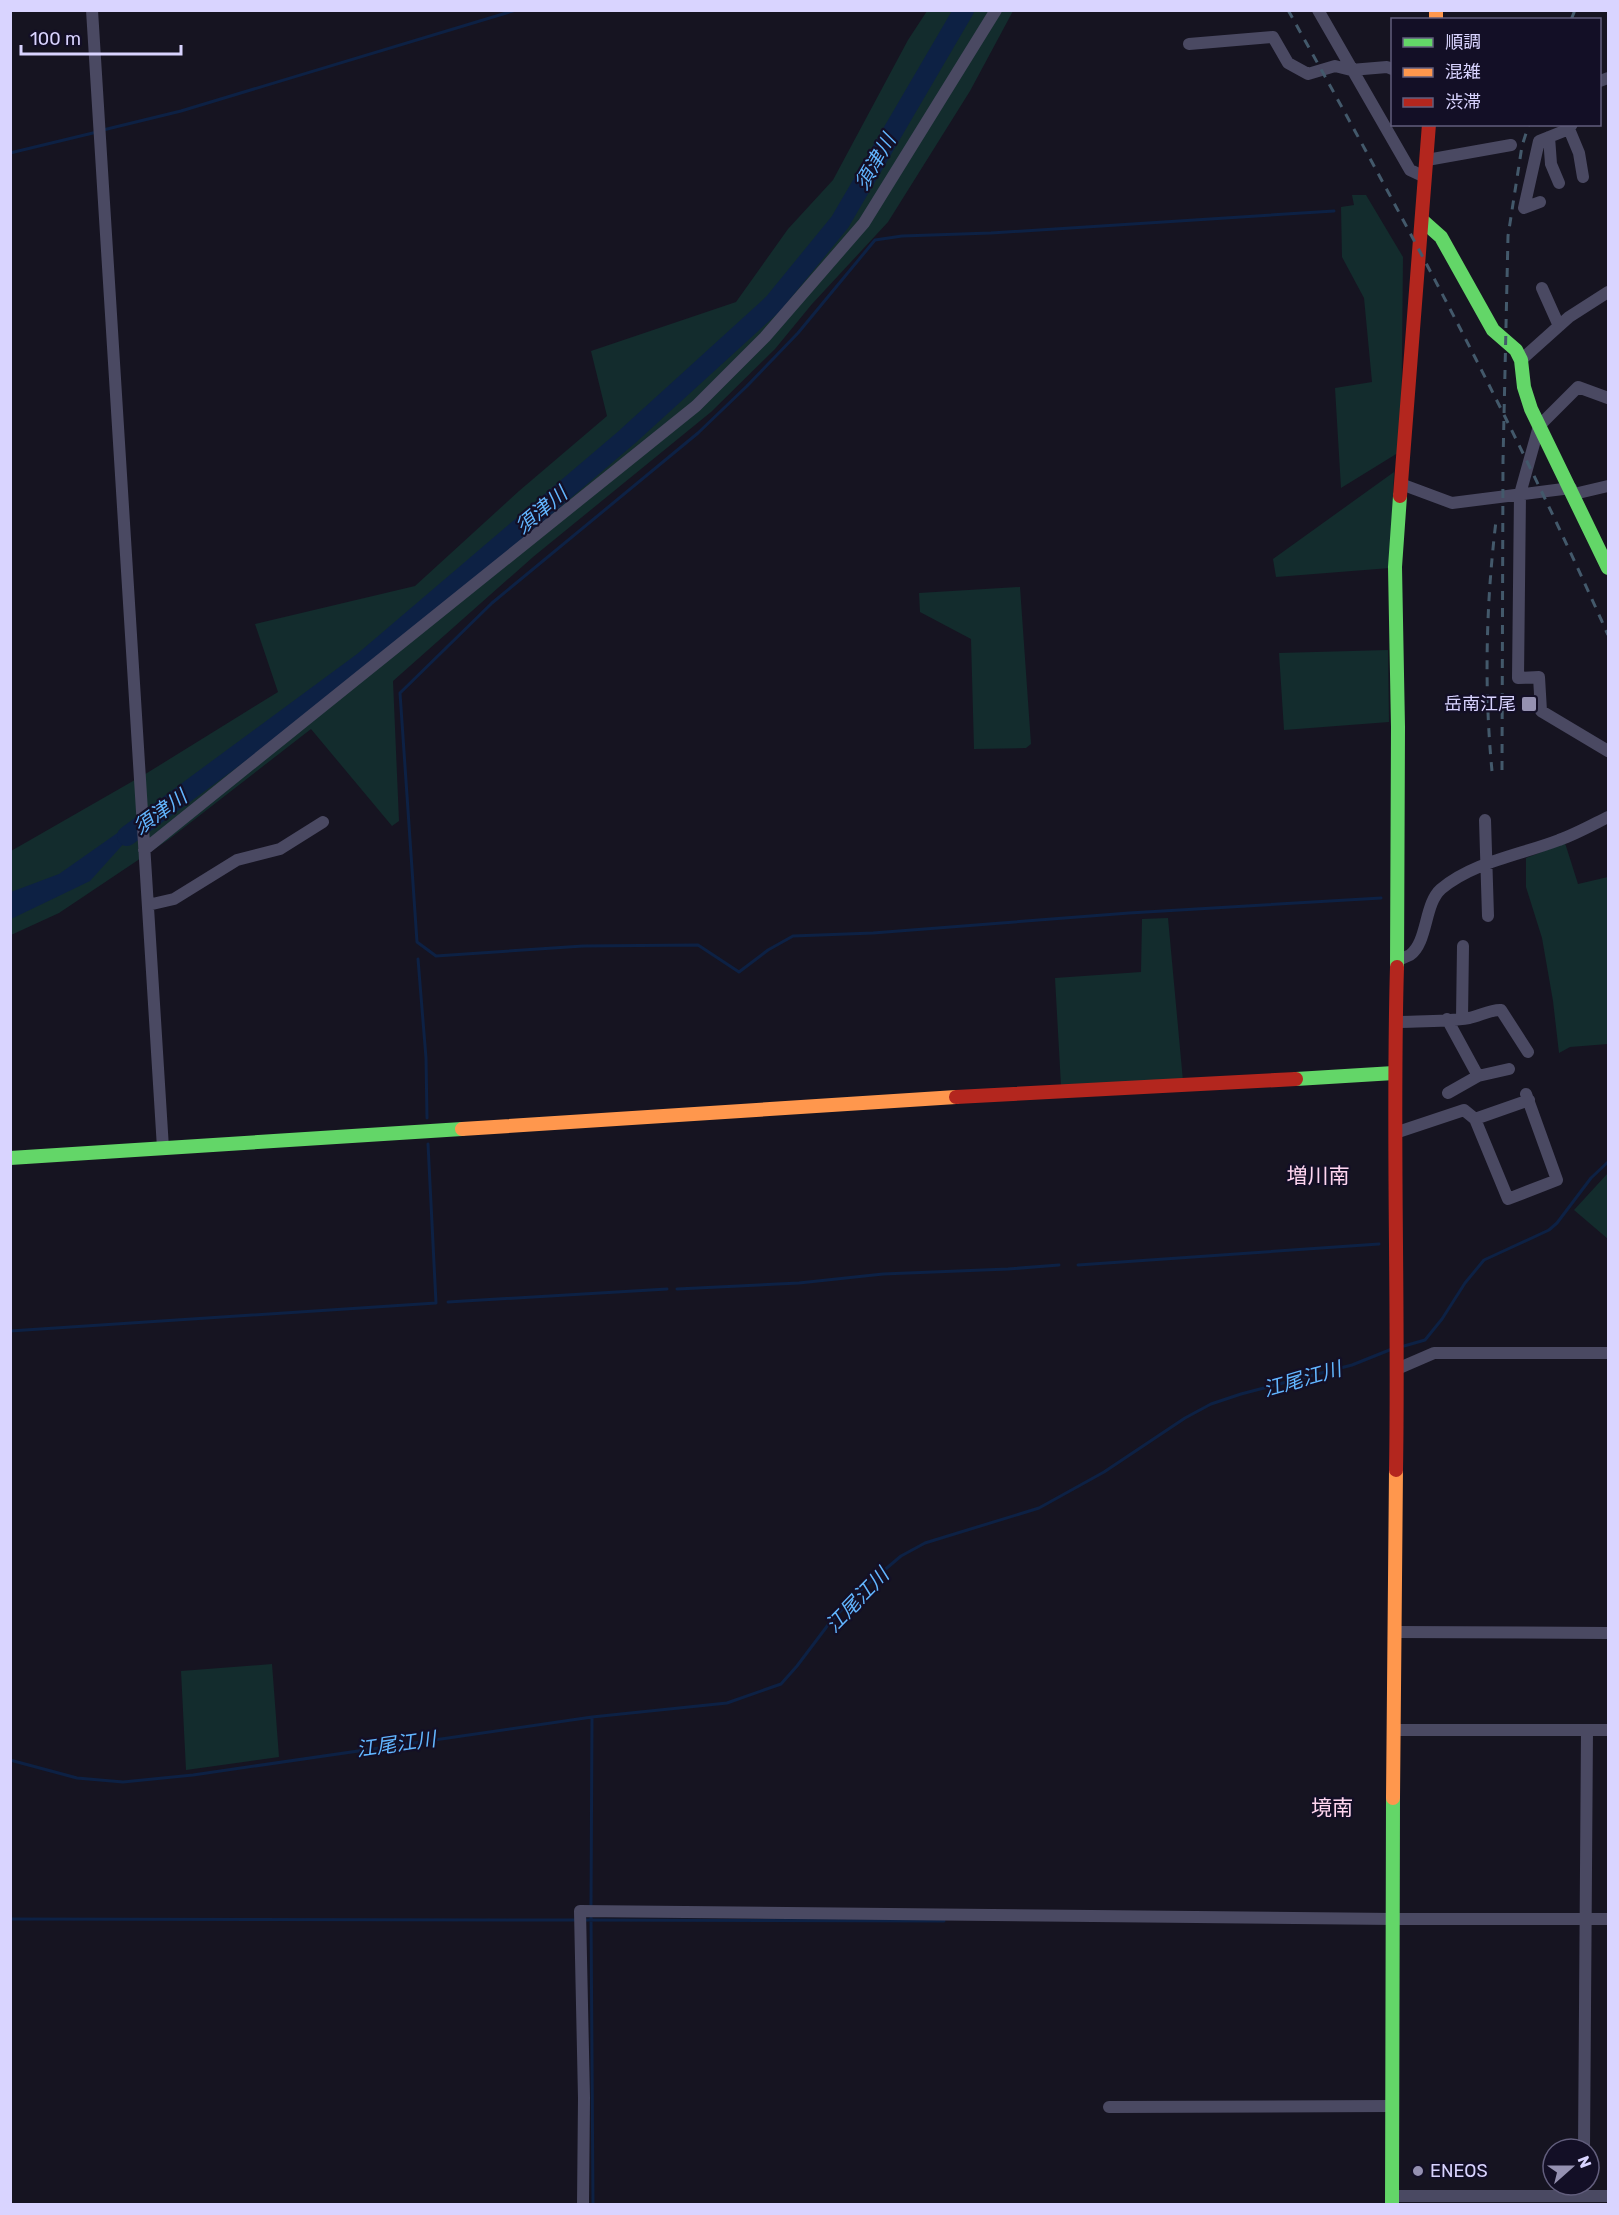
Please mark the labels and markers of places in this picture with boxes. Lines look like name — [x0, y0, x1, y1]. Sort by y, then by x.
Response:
place label: 岳南江尾 — [1444, 693, 1516, 715]
marker: 岳南江尾 — [1520, 695, 1538, 713]
place label: ENEOS — [1430, 2160, 1488, 2182]
marker: ENEOS — [1411, 2164, 1425, 2178]

